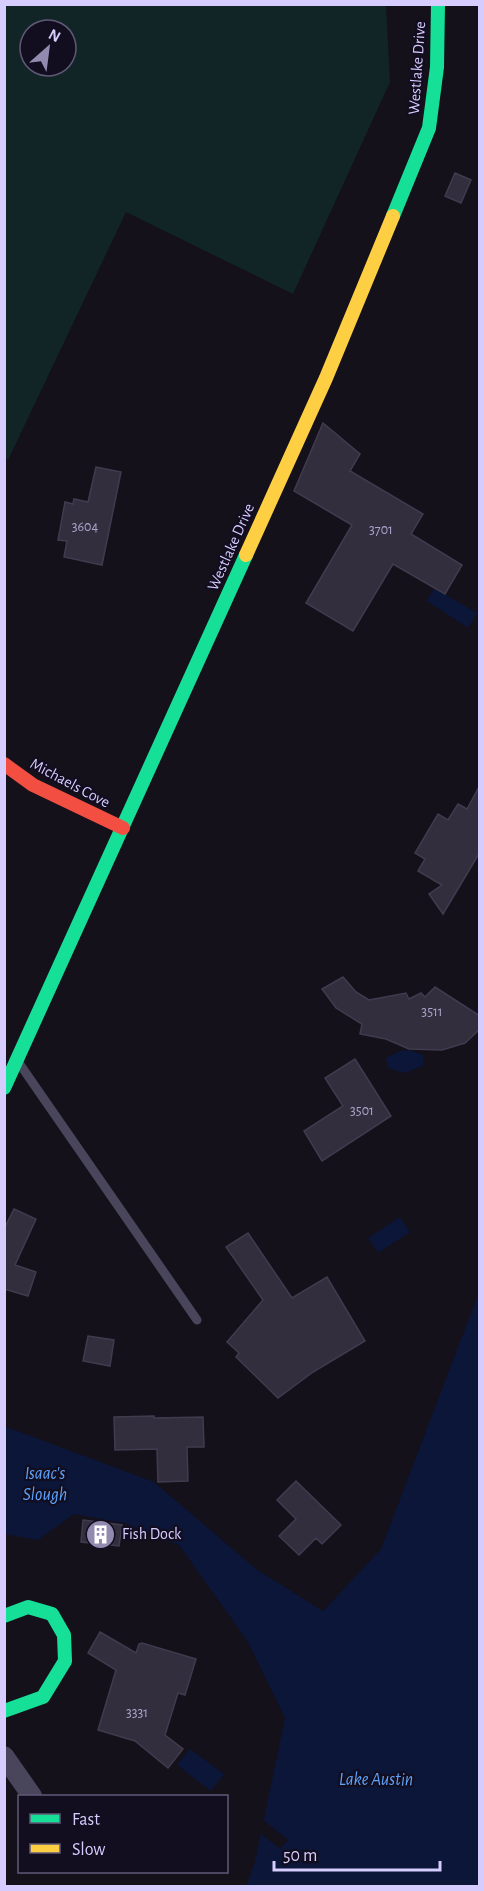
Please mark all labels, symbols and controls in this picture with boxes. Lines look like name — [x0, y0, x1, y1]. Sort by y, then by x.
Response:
north arrow — [18, 18, 78, 78]
street label: Westlake Drive — [406, 21, 428, 115]
text: N — [46, 26, 63, 45]
street label: Westlake Drive — [205, 501, 257, 593]
house number: 3604 — [72, 520, 98, 534]
house number: 3701 — [369, 523, 393, 537]
street label: Michaels Cove — [27, 755, 113, 811]
house number: 3511 — [421, 1005, 443, 1019]
house number: 3501 — [350, 1104, 374, 1118]
water label: Isaac's Slough — [23, 1465, 67, 1504]
building icon: Fish Dock — [85, 1518, 117, 1550]
place label: Fish Dock — [122, 1526, 182, 1542]
house number: 3331 — [126, 1706, 148, 1720]
water label: Lake Austin — [339, 1771, 413, 1789]
legend — [18, 1795, 228, 1873]
text: Fast — [72, 1811, 100, 1829]
scale bar — [274, 1834, 440, 1872]
text: Slow — [72, 1841, 105, 1859]
text: 50 m — [283, 1847, 317, 1865]

